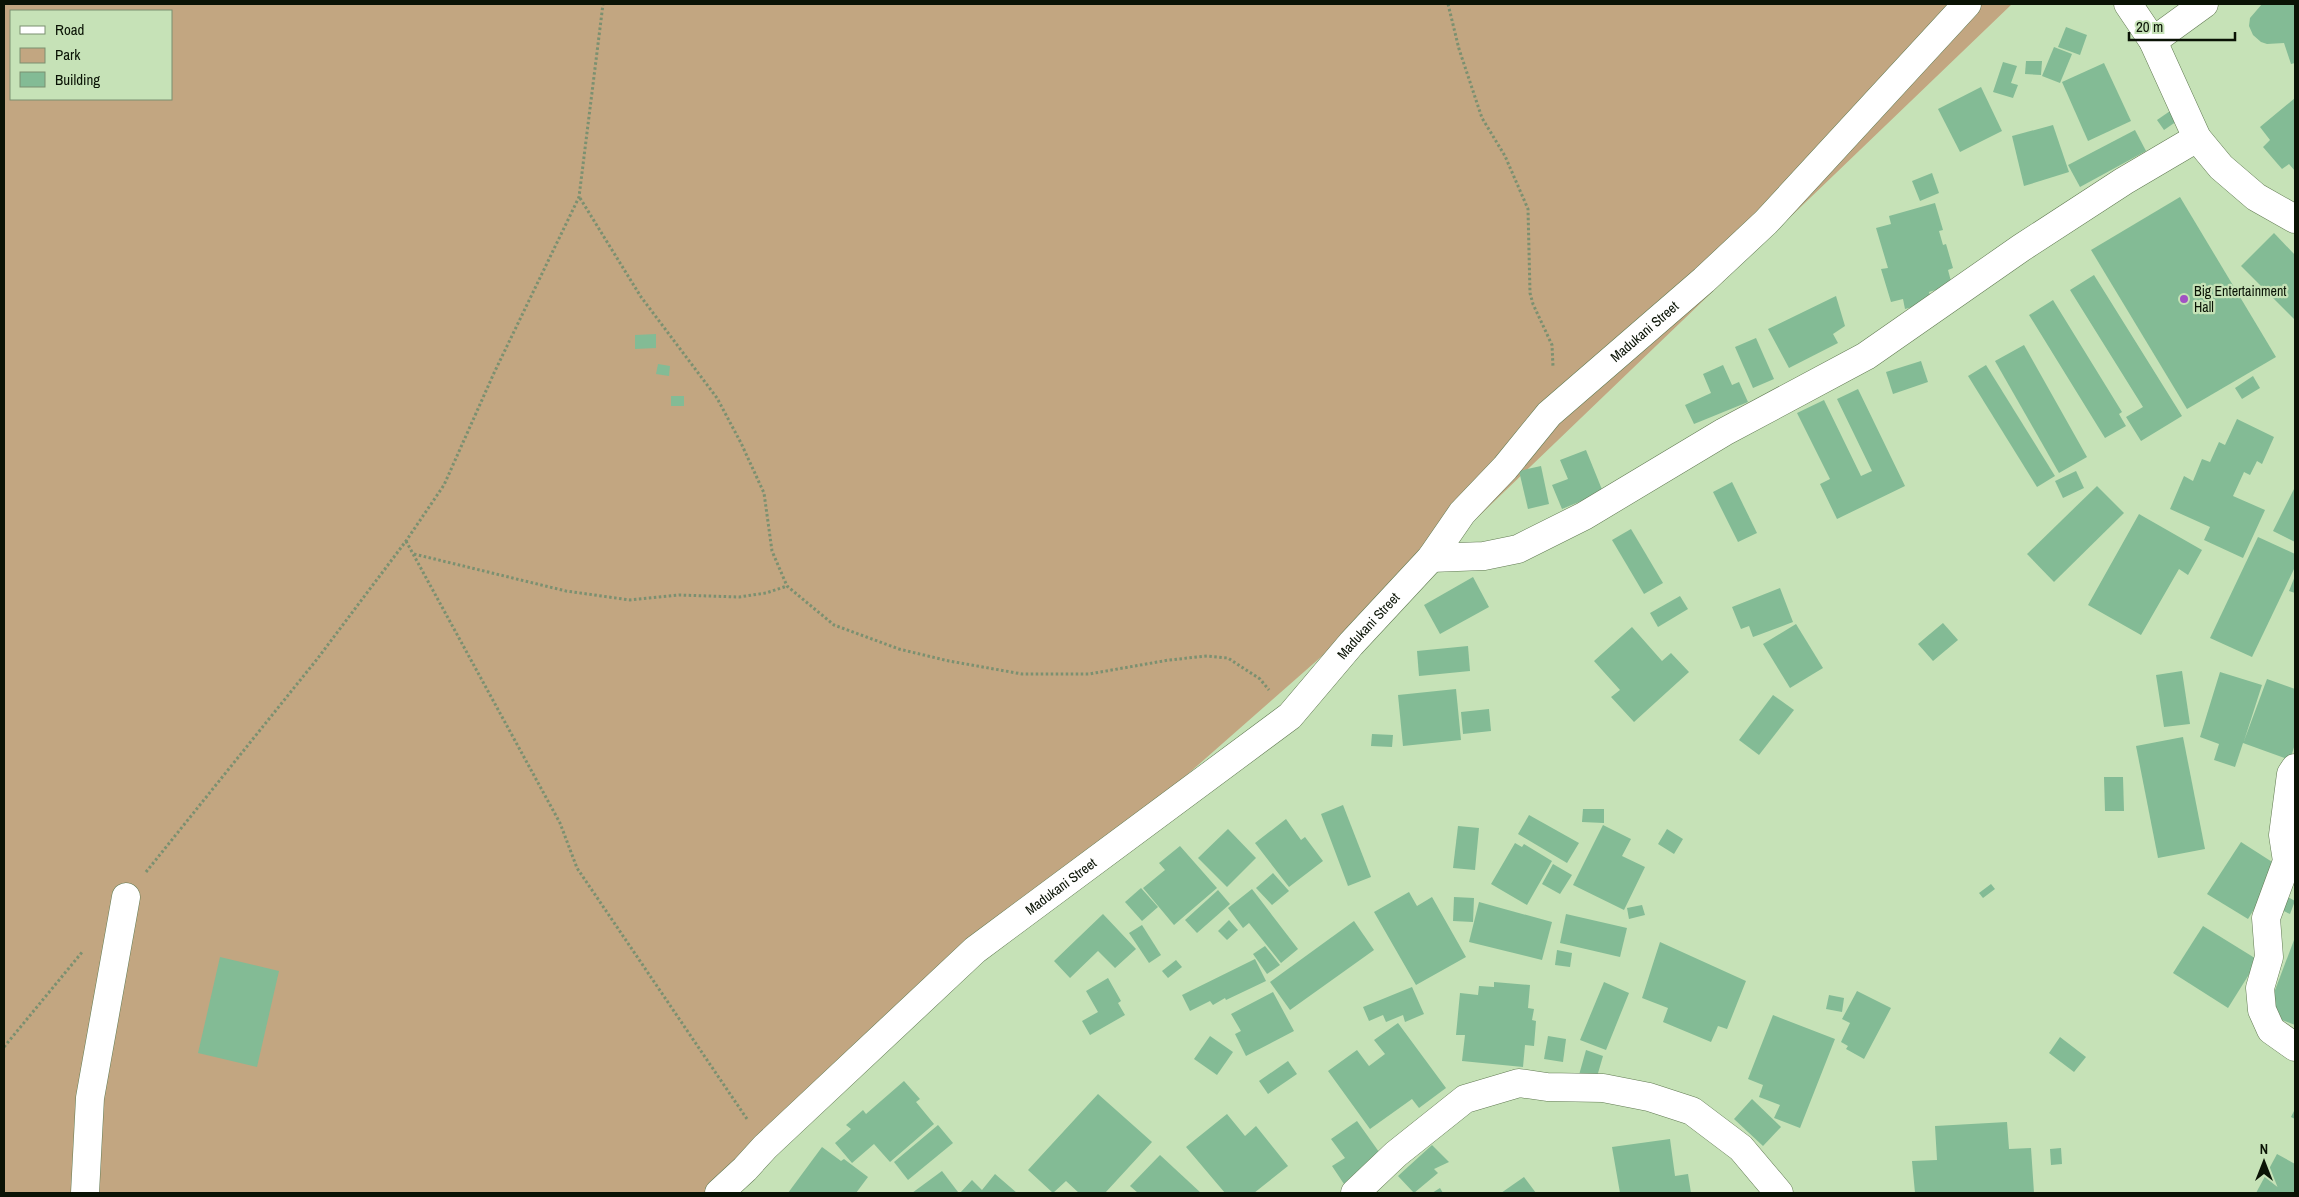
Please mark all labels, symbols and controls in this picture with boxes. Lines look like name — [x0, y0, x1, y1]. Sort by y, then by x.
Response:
legend — [10, 10, 172, 100]
scale bar — [2129, 10, 2235, 42]
text: 20 m — [2136, 16, 2163, 37]
text: Road — [55, 19, 84, 40]
text: Park — [55, 44, 81, 65]
text: Building — [55, 69, 100, 90]
place label: Big Entertainment Hall — [2194, 282, 2287, 316]
marker: Big Entertainment Hall — [2178, 293, 2190, 305]
street label: Madukani Street — [1607, 297, 1682, 366]
street label: Madukani Street — [1333, 589, 1403, 663]
street label: Madukani Street — [1022, 854, 1100, 919]
north arrow — [2239, 1137, 2289, 1187]
text: N — [2260, 1140, 2268, 1158]

